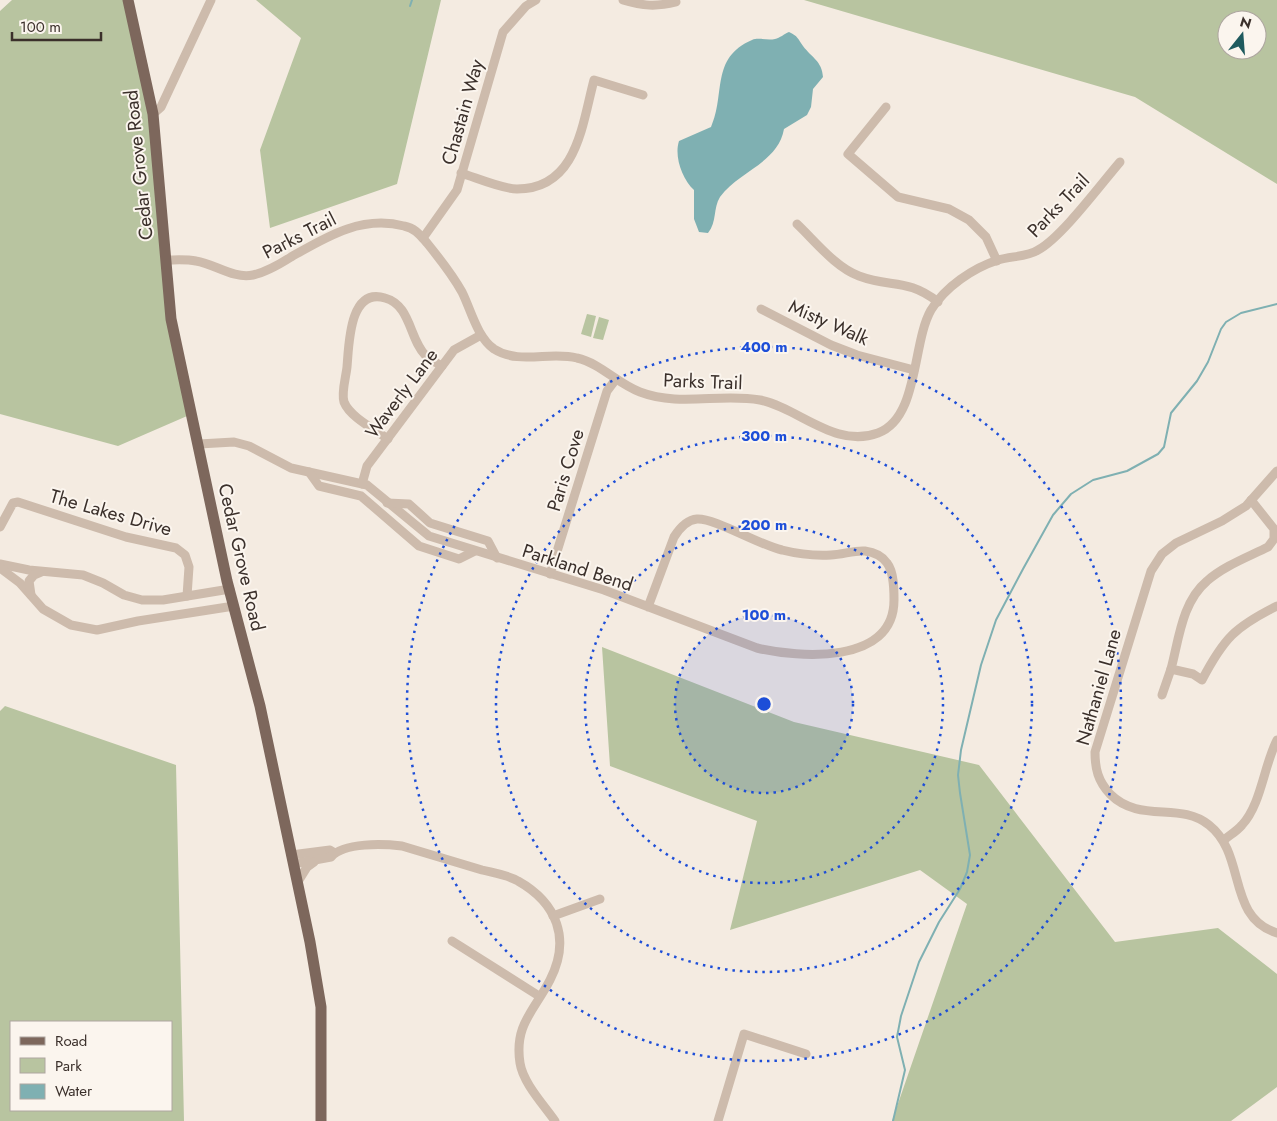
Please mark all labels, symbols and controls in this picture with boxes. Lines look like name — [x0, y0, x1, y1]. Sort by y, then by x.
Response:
scale bar — [12, 10, 101, 42]
north arrow — [1217, 10, 1267, 60]
text: N — [1238, 11, 1254, 34]
text: 100 m — [20, 16, 61, 38]
street label: Chastain Way — [435, 56, 491, 168]
street label: Cedar Grove Road — [117, 89, 160, 241]
street label: Parks Trail — [1021, 167, 1096, 243]
street label: Parks Trail — [258, 205, 341, 266]
street label: Misty Walk — [784, 293, 874, 352]
text: 400 m — [740, 336, 788, 358]
street label: Waverly Lane — [359, 343, 444, 444]
street label: Parks Trail — [663, 367, 743, 396]
street label: Paris Cove — [540, 425, 591, 515]
text: 300 m — [741, 425, 787, 447]
street label: Cedar Grove Road — [211, 481, 272, 634]
street label: The Lakes Drive — [47, 482, 175, 543]
text: 200 m — [741, 514, 787, 536]
street label: Parkland Bend — [519, 537, 637, 598]
text: 100 m — [742, 604, 786, 626]
street label: Nathaniel Lane — [1069, 626, 1128, 748]
centre of rings — [755, 695, 773, 713]
legend — [10, 1021, 172, 1111]
text: Road — [55, 1030, 87, 1052]
text: Park — [55, 1055, 82, 1077]
text: Water — [55, 1080, 93, 1102]

